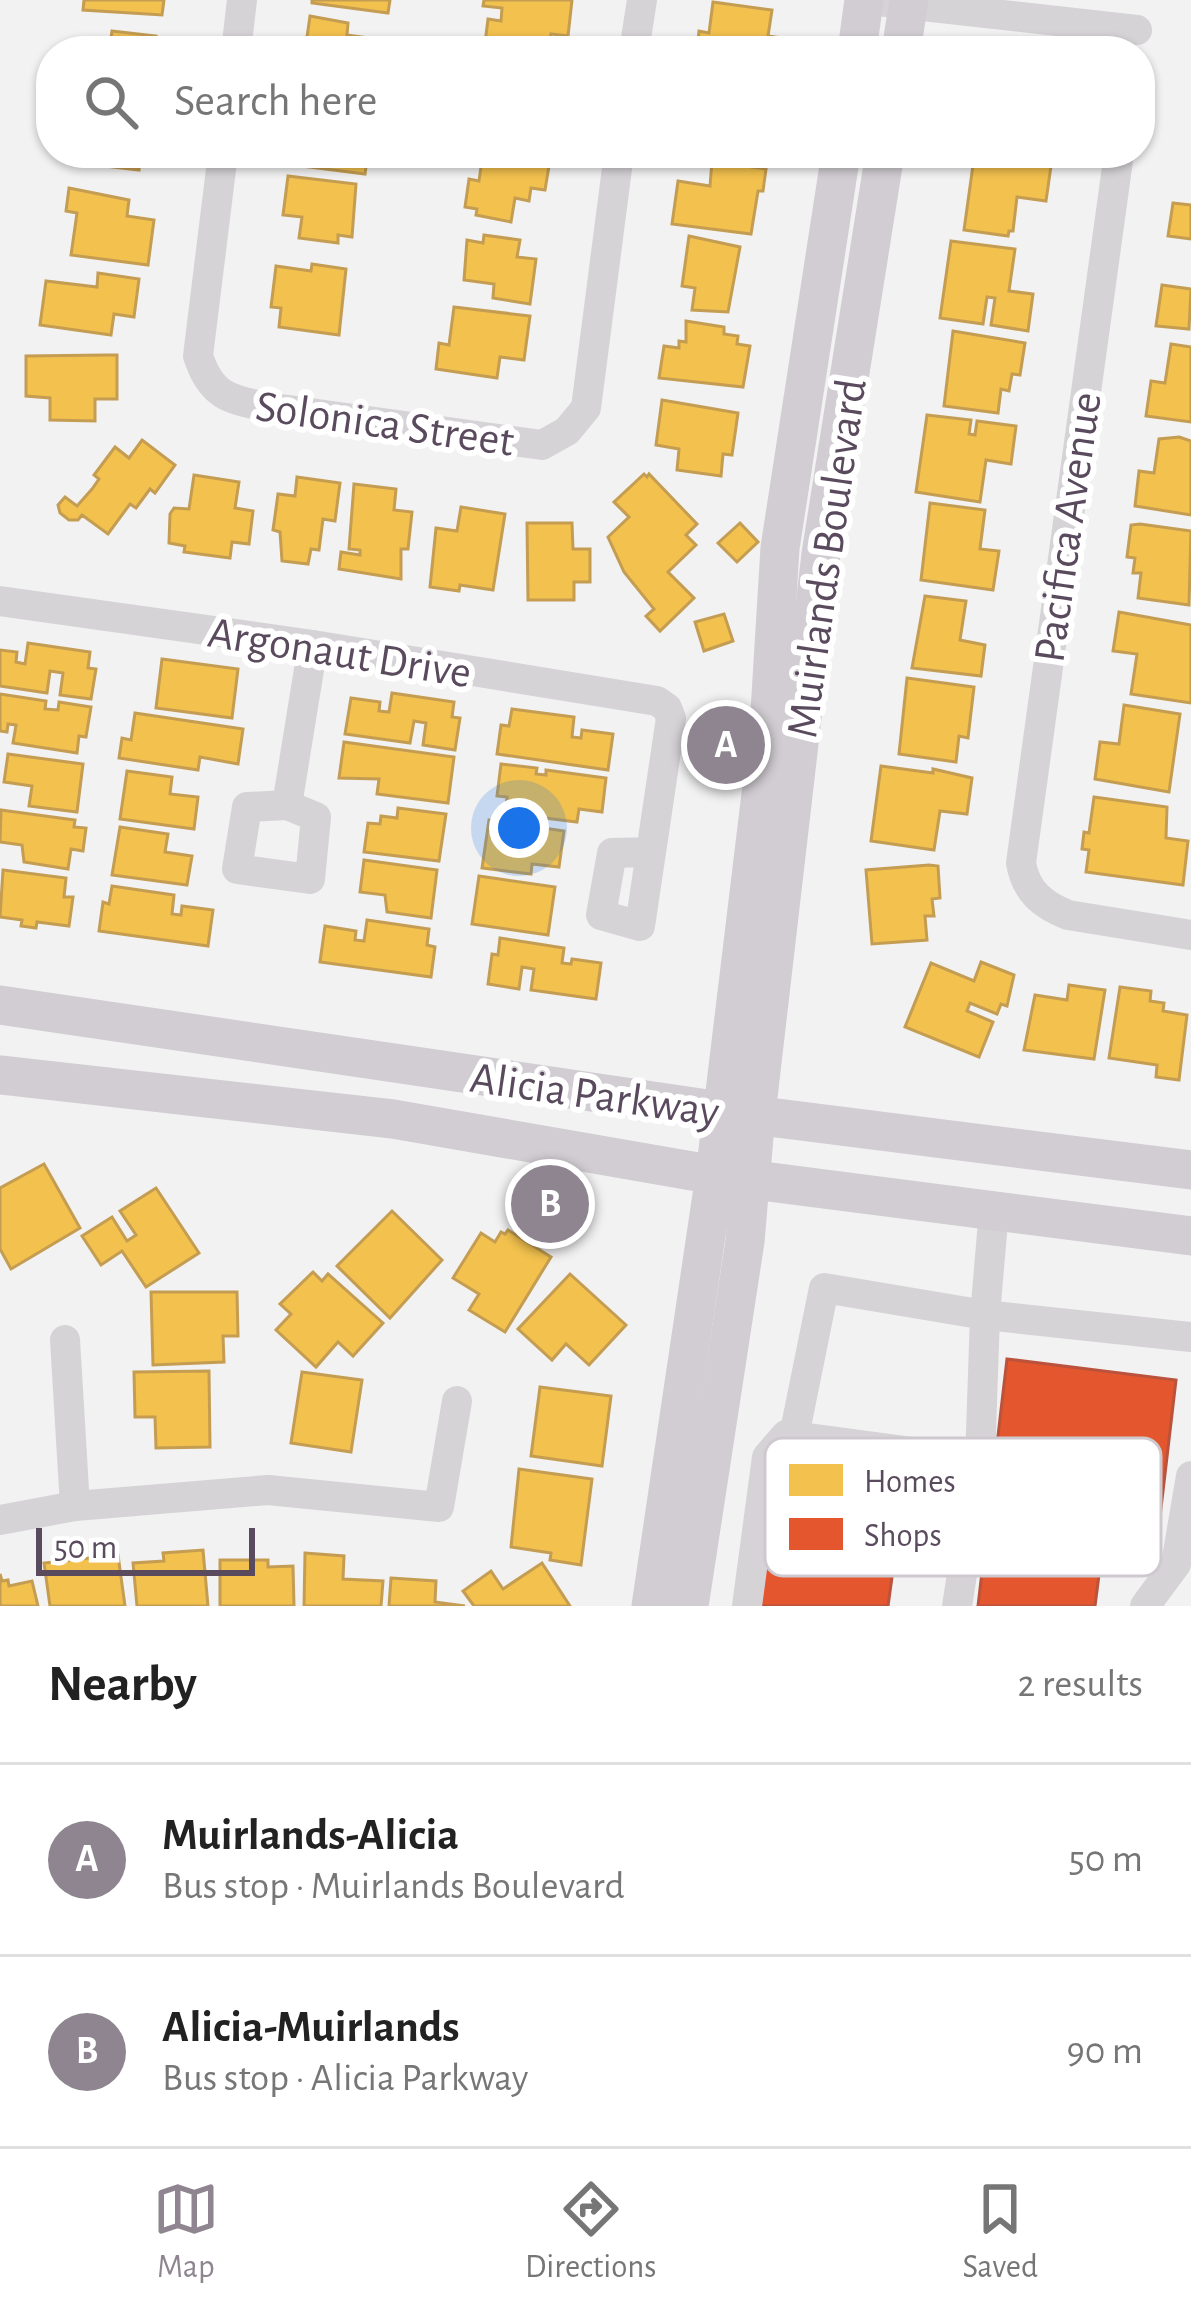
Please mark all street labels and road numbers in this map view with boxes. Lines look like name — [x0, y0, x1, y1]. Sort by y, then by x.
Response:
street label: Muirlands Boulevard — [780, 376, 875, 741]
street label: Solonica Street — [253, 384, 517, 465]
street label: Pacifica Avenue — [1027, 389, 1110, 665]
street label: Argonaut Drive — [205, 610, 474, 696]
street label: Alicia Parkway — [467, 1056, 722, 1135]

